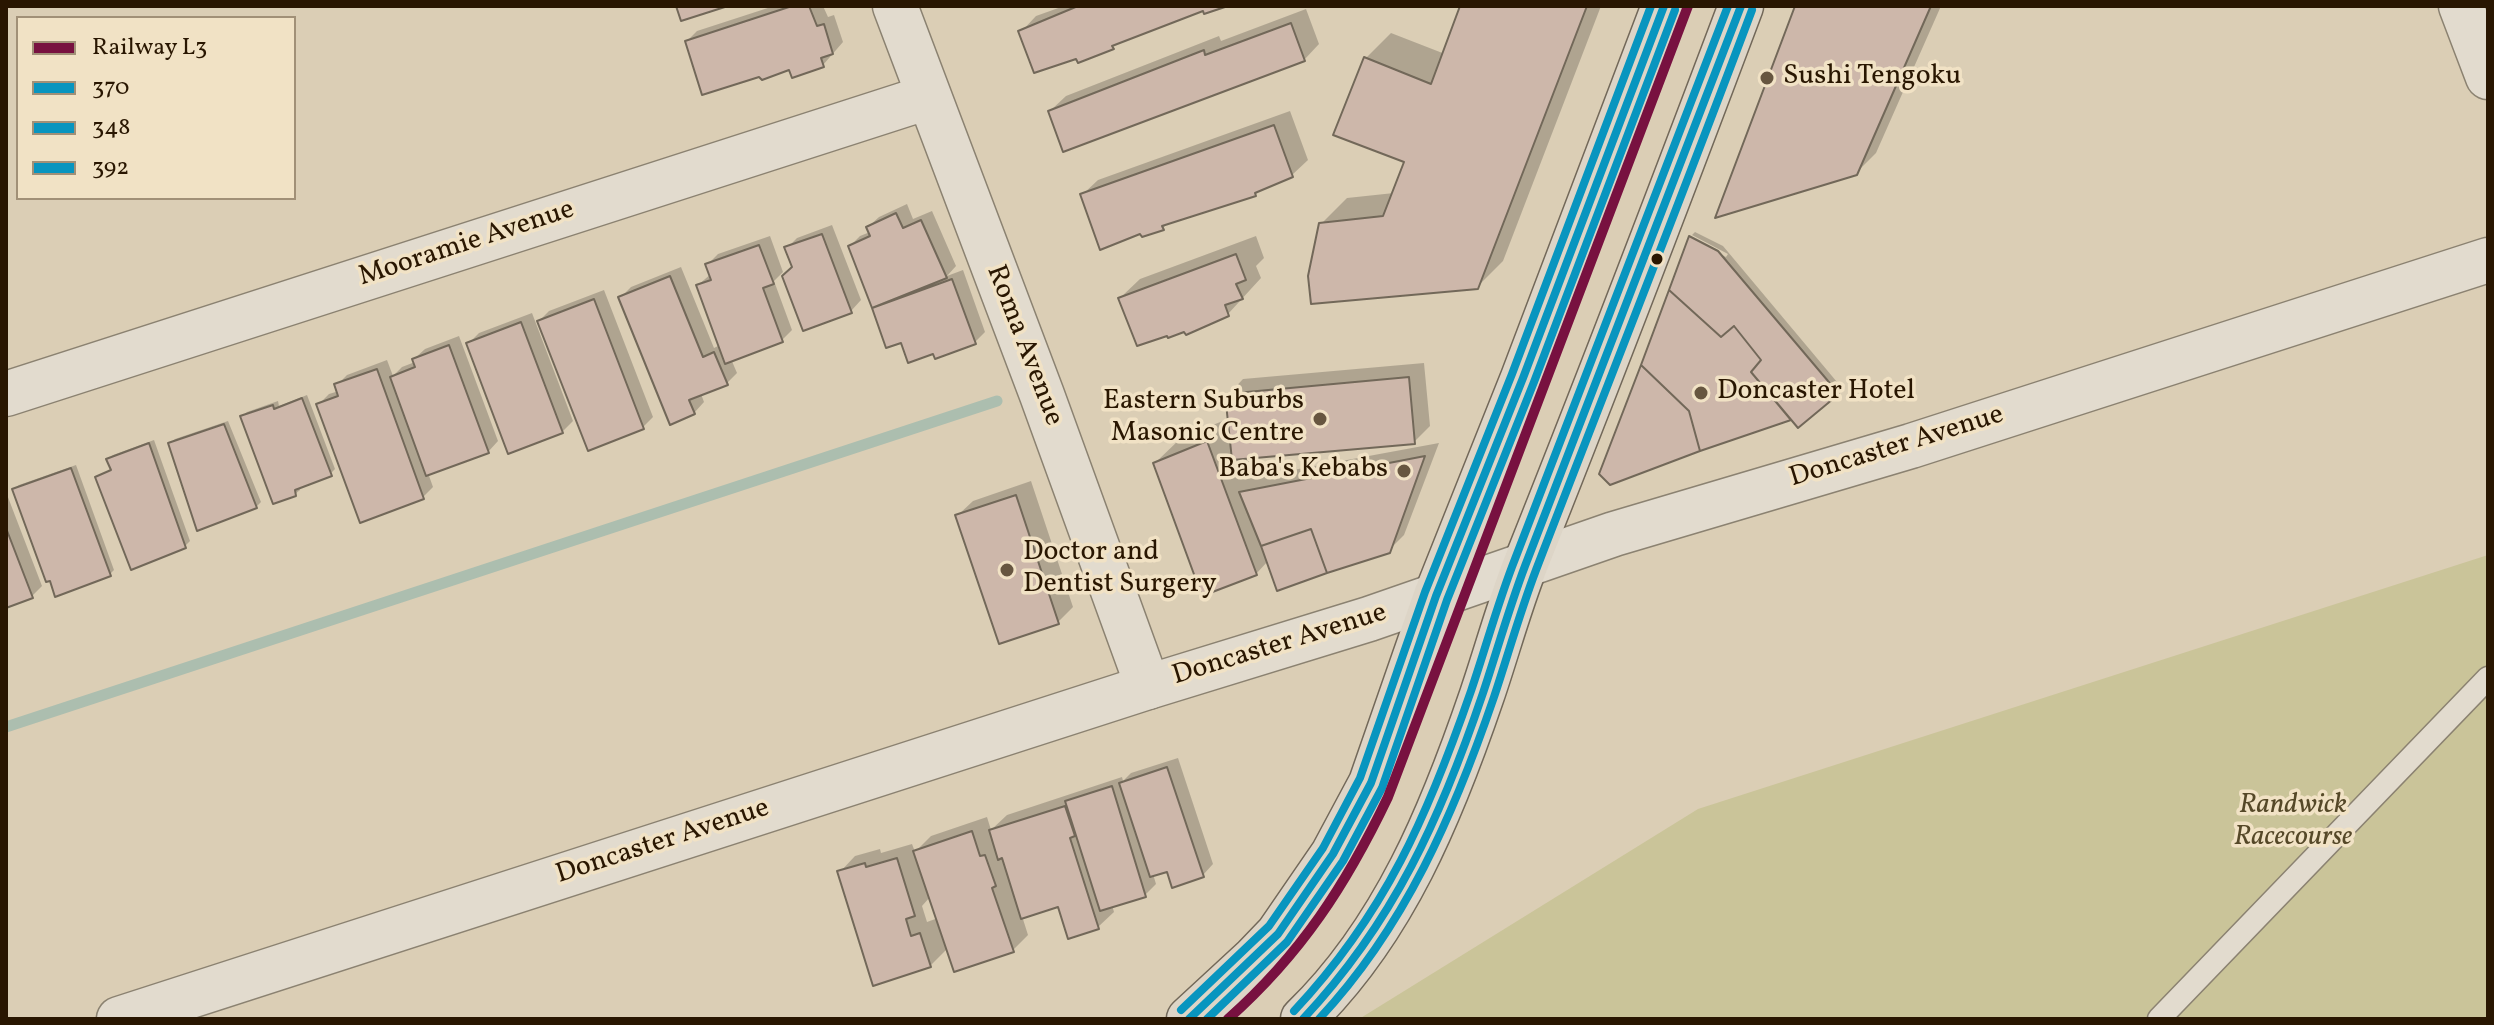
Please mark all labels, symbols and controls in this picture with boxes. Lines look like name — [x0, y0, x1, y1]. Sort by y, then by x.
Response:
legend — [16, 16, 296, 200]
text: Railway L3 — [92, 31, 207, 65]
place label: Sushi Tengoku — [1783, 61, 1961, 95]
marker: Sushi Tengoku — [1758, 69, 1776, 87]
text: 370 — [92, 71, 129, 105]
text: 348 — [92, 111, 130, 145]
text: 392 — [92, 151, 129, 185]
street label: Mooramie Avenue — [355, 194, 579, 296]
unlabelled marker — [1649, 251, 1665, 267]
street label: Roma Avenue — [977, 261, 1069, 431]
place label: Doncaster Hotel — [1717, 376, 1915, 410]
marker: Doncaster Hotel — [1692, 384, 1710, 402]
place label: Eastern Suburbs Masonic Centre — [1103, 386, 1304, 452]
street label: Doncaster Avenue — [1786, 399, 2008, 497]
marker: Eastern Suburbs Masonic Centre — [1311, 410, 1329, 428]
place label: Baba's Kebabs — [1218, 454, 1388, 488]
marker: Baba's Kebabs — [1395, 462, 1413, 480]
place label: Doctor and Dentist Surgery — [1023, 537, 1217, 603]
marker: Doctor and Dentist Surgery — [998, 561, 1016, 579]
street label: Doncaster Avenue — [1169, 597, 1391, 695]
park label: Randwick Racecourse — [2234, 790, 2352, 856]
street label: Doncaster Avenue — [552, 793, 774, 893]

